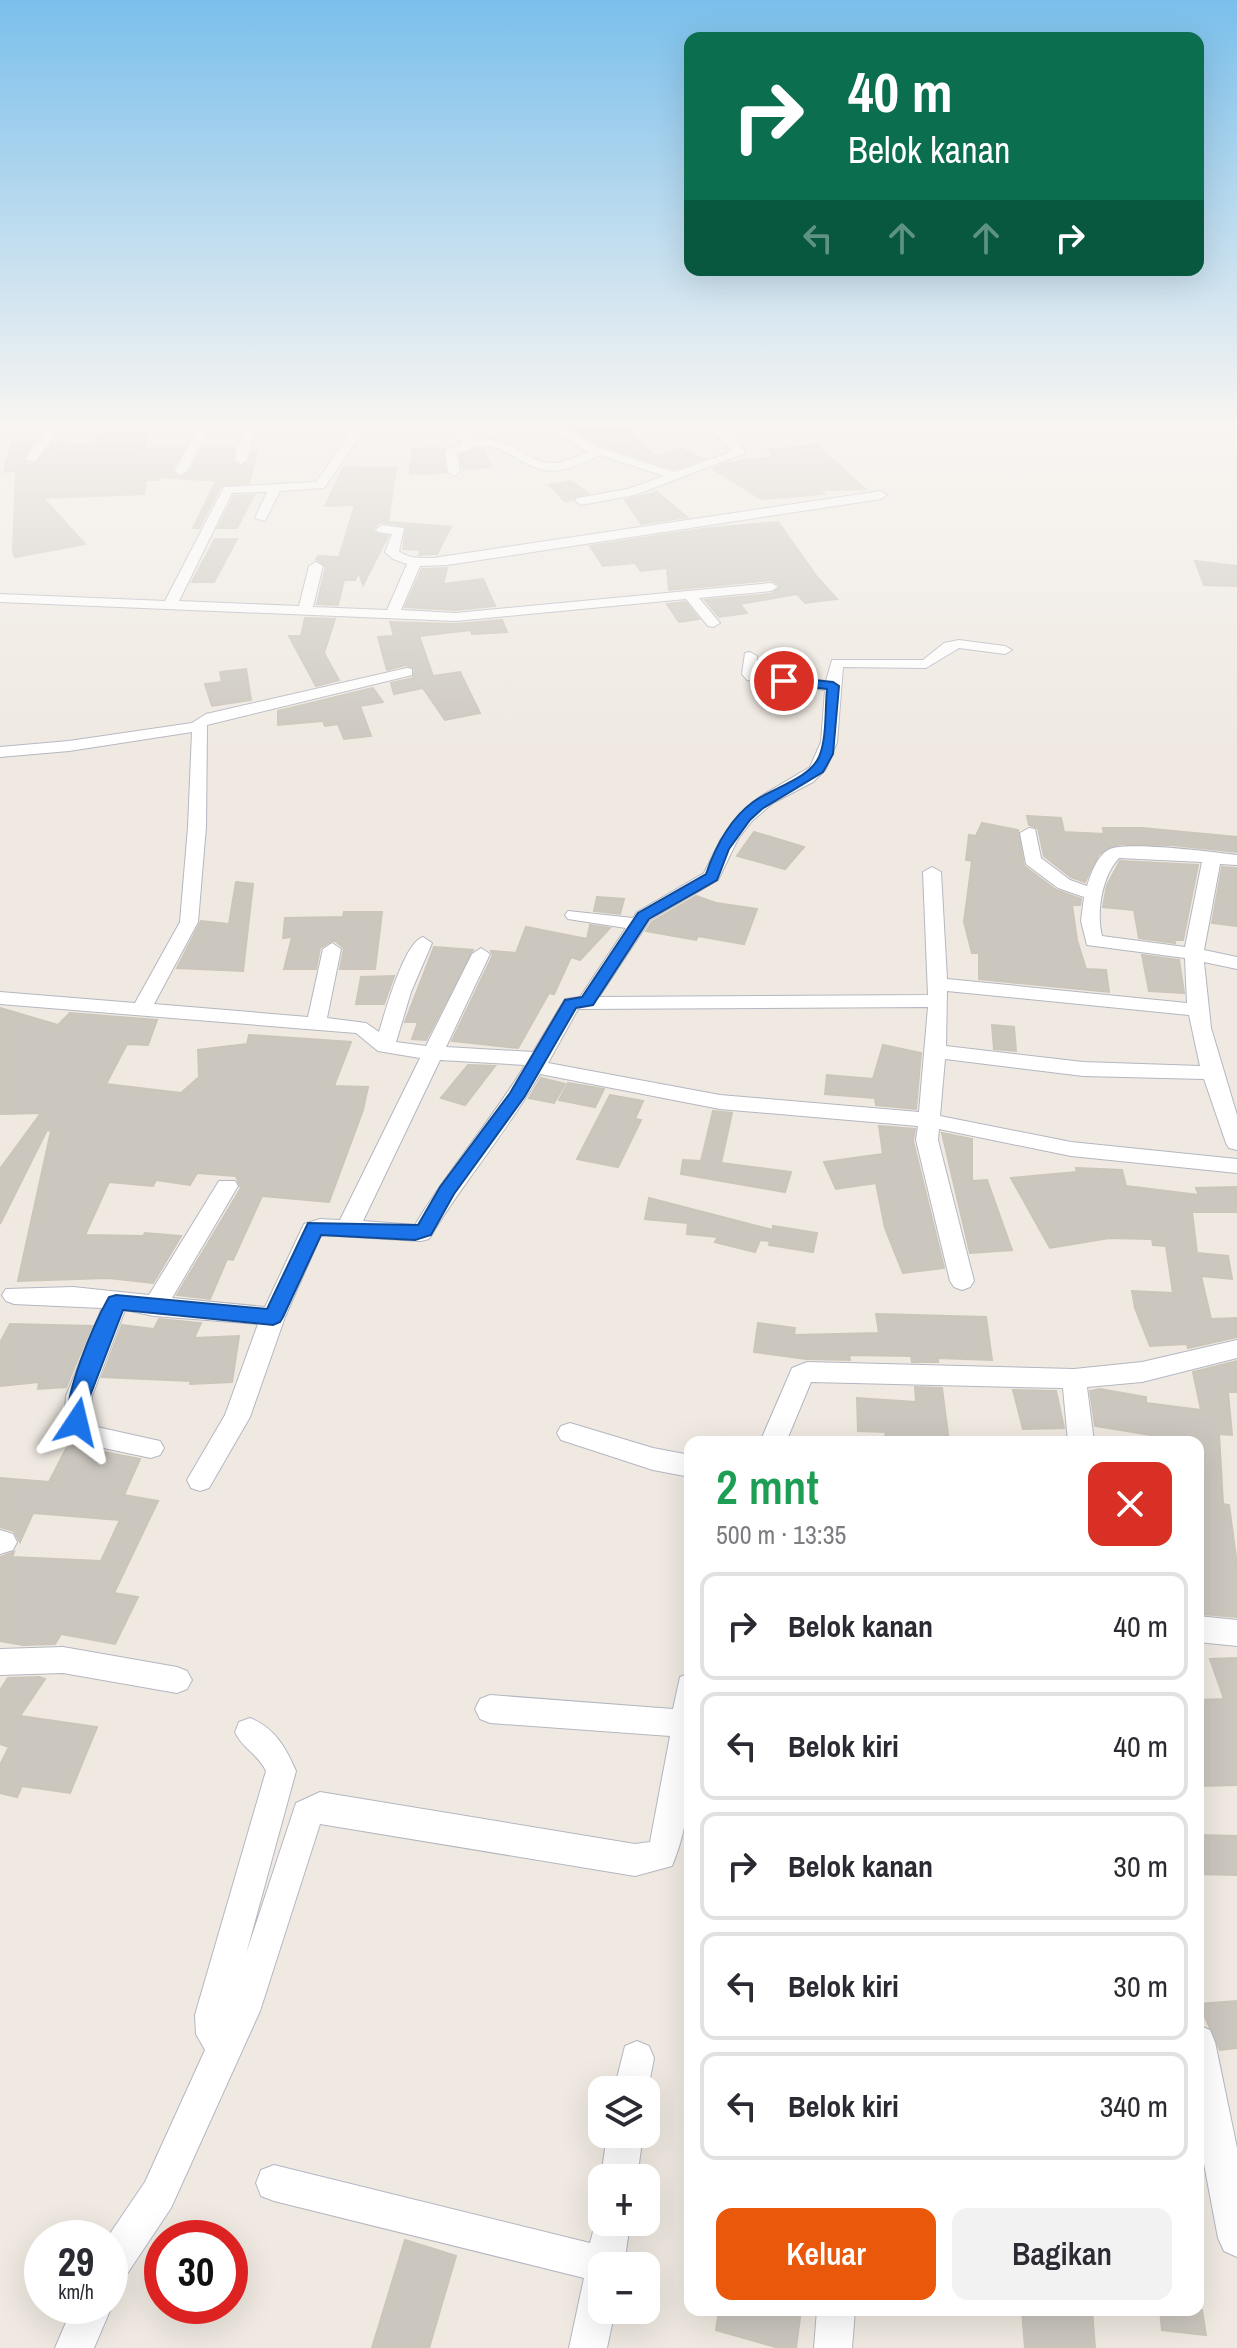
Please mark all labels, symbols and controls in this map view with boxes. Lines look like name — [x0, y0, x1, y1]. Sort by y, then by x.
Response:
text: 40 m — [848, 54, 953, 129]
icon: right — [716, 64, 820, 168]
text: Belok kanan — [848, 126, 1010, 174]
icon: left — [796, 216, 840, 260]
icon: ahead — [880, 216, 924, 260]
icon: ahead — [964, 216, 1008, 260]
icon: right — [1048, 216, 1092, 260]
pin — [750, 647, 818, 715]
icon: arrive — [762, 659, 806, 703]
position arrow — [35, 1380, 119, 1464]
text: 2 mnt — [716, 1454, 819, 1519]
button: close — [1088, 1462, 1172, 1546]
text: 500 m · 13:35 — [716, 1517, 846, 1552]
icon: right — [720, 1604, 764, 1648]
text: Belok kanan — [788, 1606, 933, 1646]
text: 40 m — [1113, 1606, 1168, 1646]
icon: left — [720, 1724, 764, 1768]
text: Belok kiri — [788, 1726, 899, 1766]
text: 40 m — [1113, 1726, 1168, 1766]
icon: right — [720, 1844, 764, 1888]
text: Belok kanan — [788, 1846, 933, 1886]
text: 30 m — [1113, 1846, 1168, 1886]
icon: left — [720, 1964, 764, 2008]
text: Belok kiri — [788, 1966, 899, 2006]
text: 30 m — [1113, 1966, 1168, 2006]
map controls — [588, 2076, 660, 2324]
button: layers — [588, 2076, 660, 2148]
icon: left — [720, 2084, 764, 2128]
text: Belok kiri — [788, 2086, 899, 2126]
text: 340 m — [1100, 2086, 1168, 2126]
button: + — [588, 2164, 660, 2236]
button: Keluar — [716, 2208, 936, 2300]
button: Bagikan — [952, 2208, 1172, 2300]
speed limit sign: 30 — [144, 2220, 248, 2324]
text: 29 — [58, 2235, 94, 2288]
button: − — [588, 2252, 660, 2324]
text: km/h — [58, 2278, 94, 2305]

